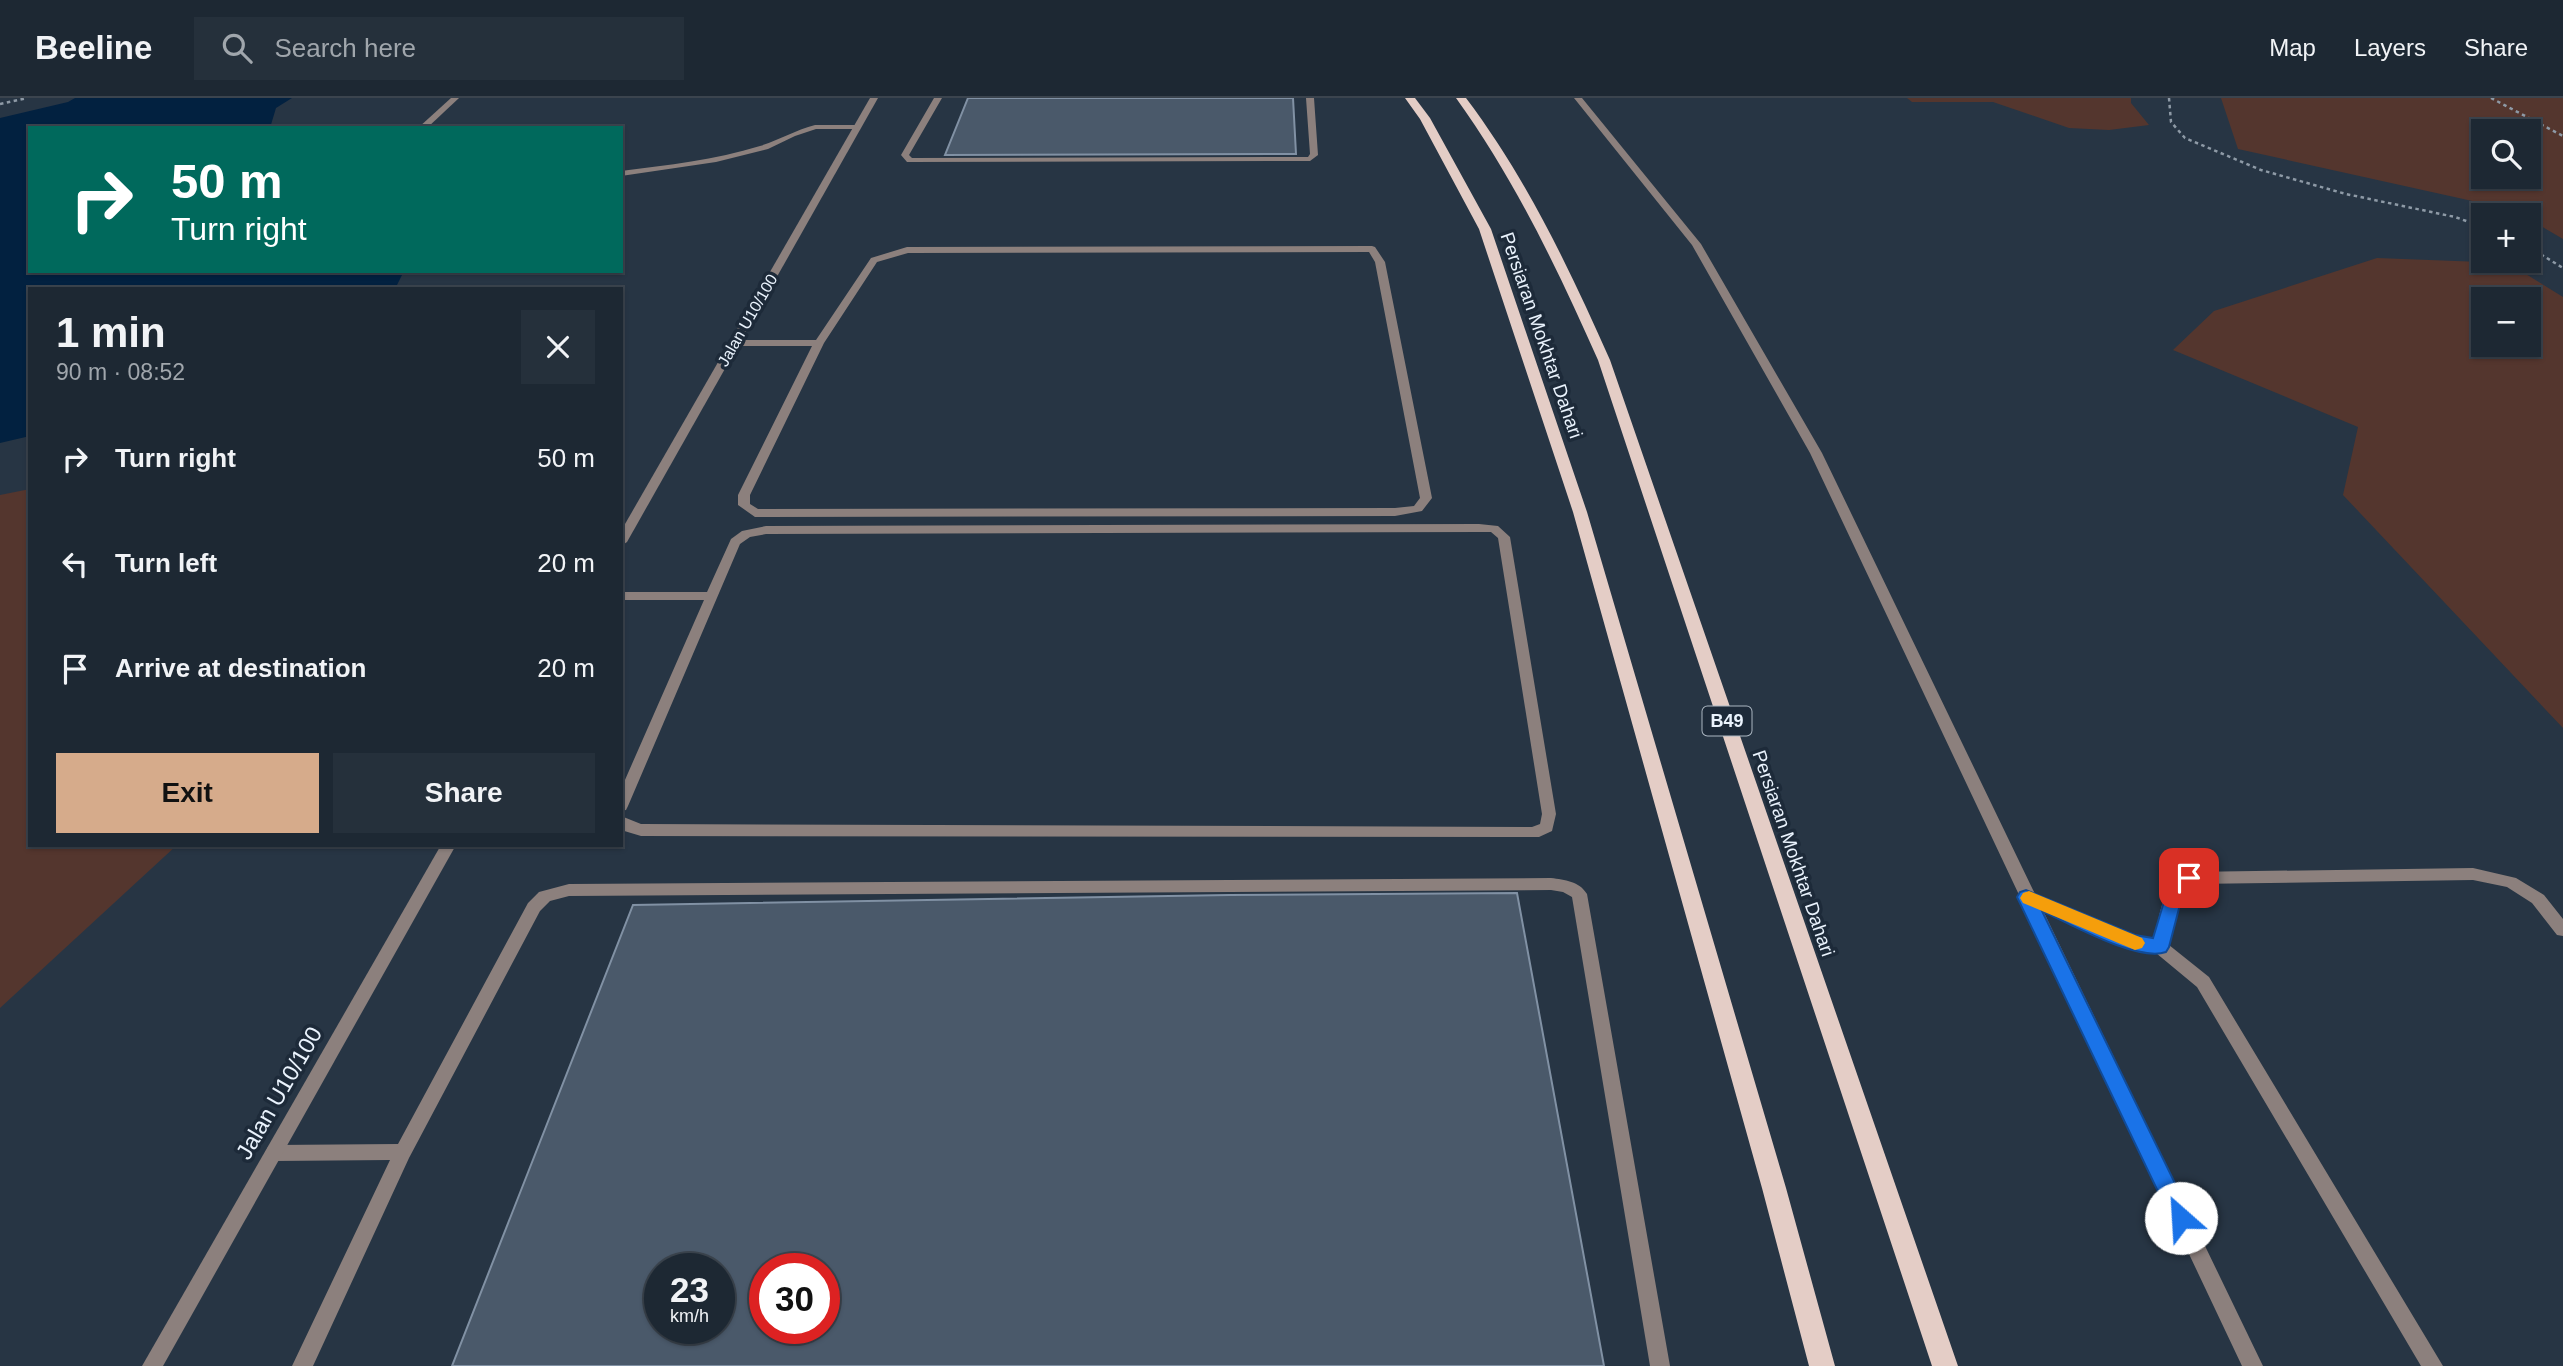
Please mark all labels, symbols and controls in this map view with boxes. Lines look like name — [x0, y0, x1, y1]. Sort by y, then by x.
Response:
search box — [194, 17, 684, 80]
text: Beeline — [35, 29, 152, 66]
icon: search — [218, 29, 256, 67]
text: Search here — [274, 33, 416, 63]
text: Map — [2269, 34, 2316, 61]
text: Layers — [2354, 34, 2426, 61]
text: Share — [2464, 34, 2528, 61]
map controls — [2471, 119, 2541, 357]
button: search — [2471, 119, 2541, 189]
icon: right — [56, 154, 147, 245]
text: 50 m — [171, 154, 283, 208]
button: + — [2471, 203, 2541, 273]
text: Turn right — [171, 211, 307, 247]
street label: Persiaran Mokhtar Dahari — [1496, 229, 1587, 441]
street label: Jalan U10/100 — [714, 271, 781, 369]
button: − — [2471, 287, 2541, 357]
text: 1 min — [56, 309, 166, 356]
button: close — [521, 310, 595, 384]
text: 90 m · 08:52 — [56, 359, 185, 385]
icon: right — [56, 440, 94, 478]
text: Turn right — [115, 443, 236, 473]
text: 50 m — [537, 443, 595, 473]
icon: left — [56, 545, 94, 583]
text: Turn left — [115, 548, 217, 578]
text: 20 m — [537, 548, 595, 578]
icon: arrive — [56, 650, 94, 688]
text: Arrive at destination — [115, 653, 366, 683]
text: 20 m — [537, 653, 595, 683]
road number: B49 — [1702, 706, 1752, 736]
street label: Persiaran Mokhtar Dahari — [1748, 747, 1839, 959]
button: Exit — [56, 753, 319, 833]
button: Share — [333, 753, 595, 833]
pin — [2159, 848, 2219, 908]
icon: arrive — [2170, 859, 2208, 897]
street label: Jalan U10/100 — [231, 1022, 327, 1164]
position arrow — [2144, 1181, 2218, 1255]
speed limit sign: 30 — [749, 1253, 840, 1344]
text: 23 — [670, 1270, 709, 1309]
text: km/h — [670, 1306, 709, 1326]

